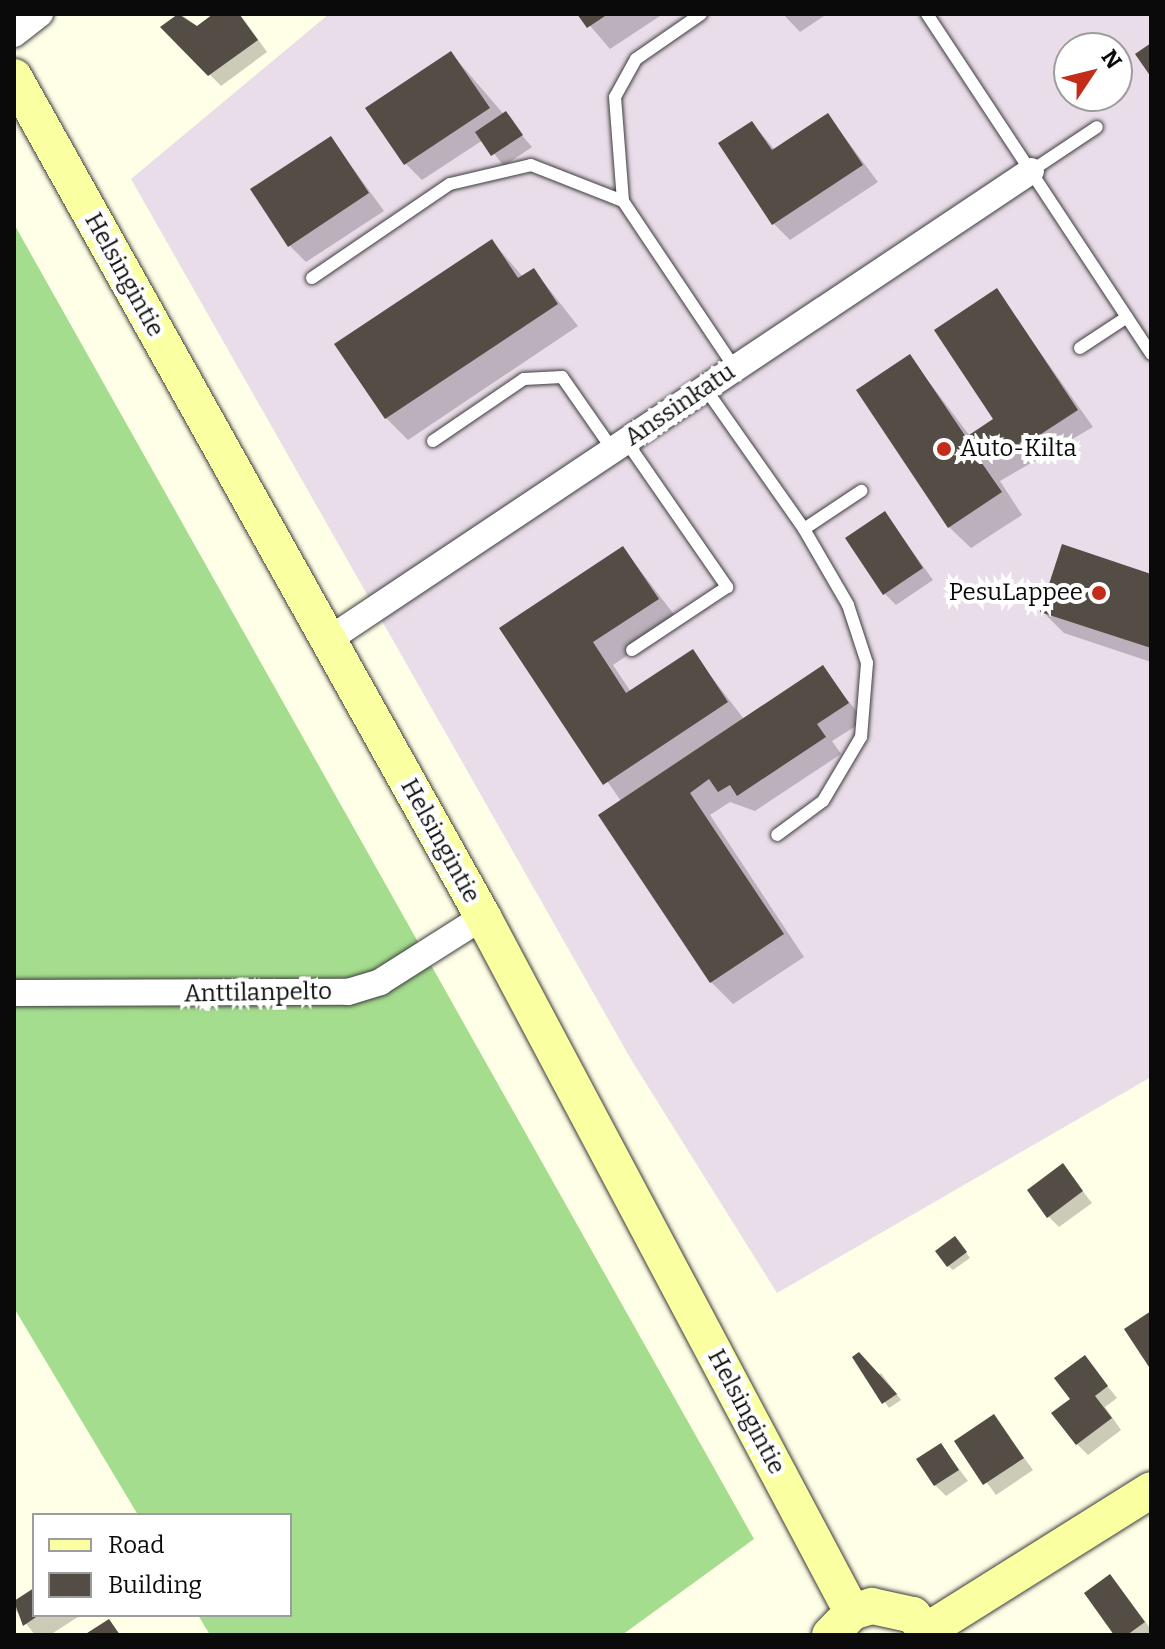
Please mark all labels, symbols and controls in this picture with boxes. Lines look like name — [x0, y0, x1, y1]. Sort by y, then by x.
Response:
north arrow — [1053, 32, 1133, 112]
text: N — [1095, 44, 1127, 74]
street label: Helsingintie — [78, 208, 170, 342]
street label: Anssinkatu — [619, 358, 741, 452]
place label: Auto-Kilta — [960, 435, 1077, 463]
marker: Auto-Kilta — [935, 440, 953, 458]
place label: PesuLappee — [949, 579, 1083, 607]
marker: PesuLappee — [1090, 584, 1108, 602]
street label: Helsingintie — [394, 774, 486, 908]
street label: Anttilanpelto — [184, 977, 332, 1009]
street label: Helsingintie — [701, 1345, 791, 1479]
legend — [32, 1513, 292, 1617]
text: Road — [108, 1531, 164, 1559]
text: Building — [108, 1571, 202, 1599]

